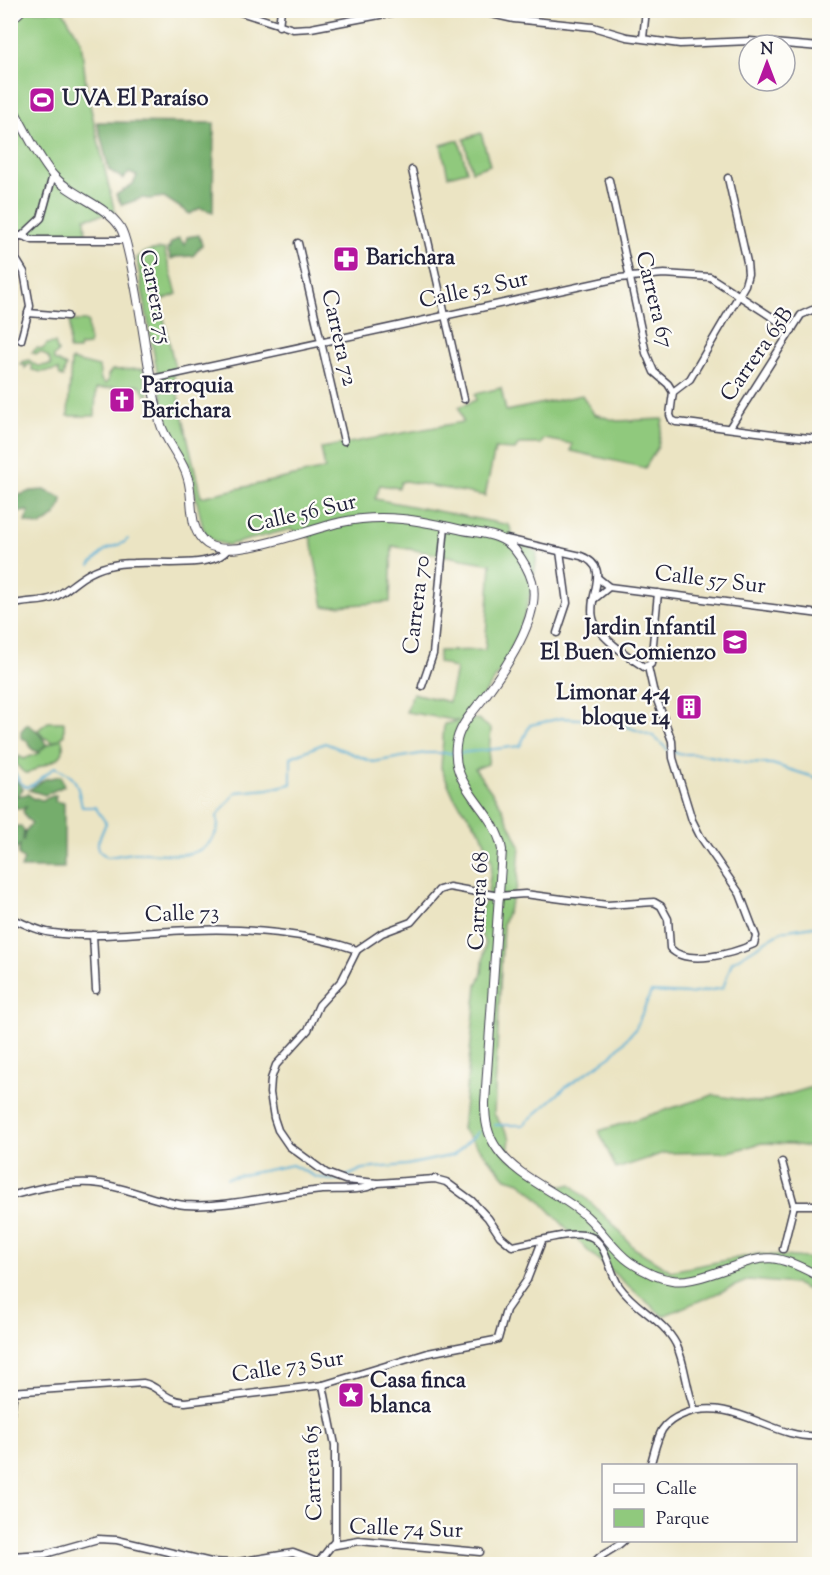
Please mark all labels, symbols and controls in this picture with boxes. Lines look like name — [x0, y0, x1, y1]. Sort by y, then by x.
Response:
north arrow — [737, 33, 797, 93]
text: N — [761, 39, 774, 62]
place label: UVA El Paraíso — [62, 84, 208, 116]
sports icon: UVA El Paraíso — [27, 85, 57, 115]
place label: Barichara — [366, 243, 456, 275]
pharmacy icon: Barichara — [331, 244, 361, 274]
street label: Carrera 75 — [129, 247, 179, 347]
street label: Carrera 67 — [625, 248, 681, 352]
street label: Calle 52 Sur — [416, 264, 532, 318]
street label: Carrera 72 — [311, 287, 365, 389]
street label: Carrera 65B — [714, 301, 803, 409]
place label: Parroquia Barichara — [142, 371, 234, 428]
church icon: Parroquia Barichara — [107, 385, 137, 415]
street label: Calle 56 Sur — [244, 487, 360, 543]
street label: Carrera 70 — [396, 554, 440, 656]
street label: Calle 57 Sur — [653, 558, 767, 604]
place label: Jardin Infantil El Buen Comienzo — [540, 613, 717, 670]
school or university icon: Jardin Infantil El Buen Comienzo — [720, 627, 750, 657]
place label: Limonar 4-4 bloque 14 — [556, 678, 670, 735]
building icon: Limonar 4-4 bloque 14 — [674, 692, 704, 722]
street label: Carrera 68 — [461, 851, 499, 951]
street label: Calle 73 — [144, 898, 220, 932]
street label: Calle 73 Sur — [230, 1343, 346, 1393]
place label: Casa finca blanca — [369, 1366, 467, 1423]
place icon: Casa finca blanca — [336, 1380, 366, 1410]
street label: Carrera 65 — [295, 1424, 332, 1522]
legend — [602, 1464, 797, 1542]
text: Calle — [656, 1477, 697, 1503]
text: Parque — [656, 1507, 709, 1533]
street label: Calle 74 Sur — [349, 1512, 463, 1548]

